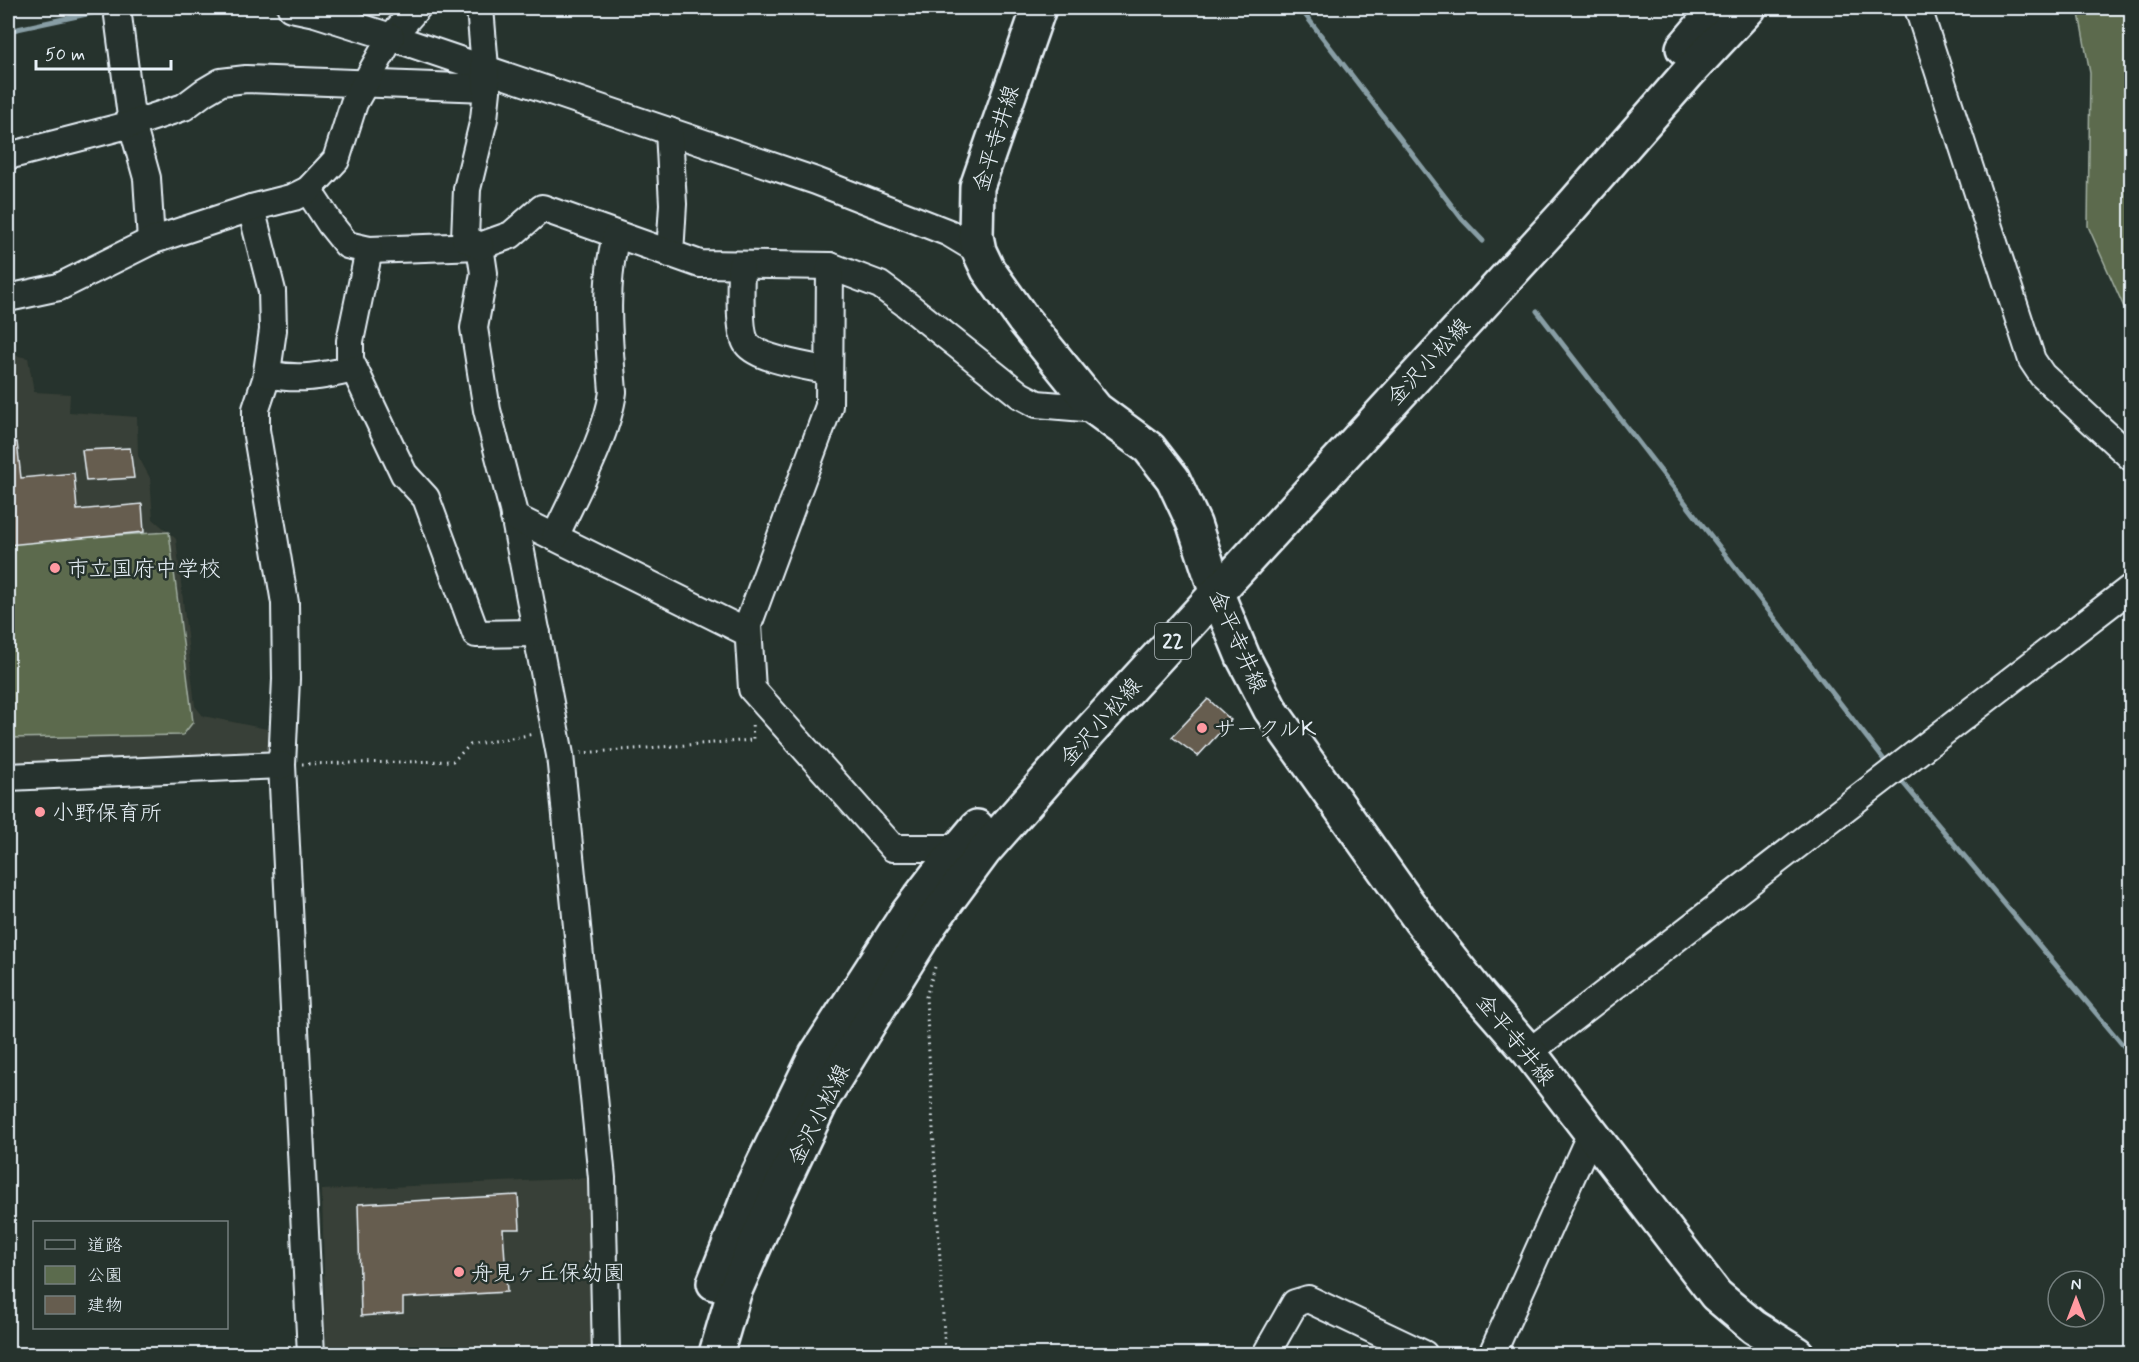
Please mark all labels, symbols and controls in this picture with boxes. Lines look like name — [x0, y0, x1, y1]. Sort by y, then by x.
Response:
scale bar — [36, 33, 171, 71]
text: 50 m — [45, 43, 85, 67]
street label: 金平寺井線 — [967, 82, 1026, 195]
street label: 金沢小松線 — [1382, 313, 1477, 412]
place label: 市立国府中学校 — [67, 556, 221, 584]
marker: 市立国府中学校 — [48, 561, 62, 575]
street label: 金平寺井線 — [1202, 586, 1272, 698]
road number: 22 — [1155, 623, 1191, 659]
street label: 金沢小松線 — [1054, 672, 1149, 773]
place label: サークルK — [1214, 716, 1317, 744]
marker: サークルK — [1195, 721, 1209, 735]
place label: 小野保育所 — [52, 800, 162, 828]
marker: 小野保育所 — [33, 805, 47, 819]
street label: 金平寺井線 — [1469, 989, 1560, 1092]
street label: 金沢小松線 — [782, 1060, 857, 1170]
legend — [33, 1221, 228, 1329]
text: 道路 — [87, 1234, 123, 1258]
place label: 舟見ヶ丘保幼園 — [471, 1260, 625, 1288]
text: 公園 — [87, 1264, 123, 1288]
marker: 舟見ヶ丘保幼園 — [452, 1265, 466, 1279]
north arrow — [2046, 1269, 2106, 1329]
text: N — [2071, 1275, 2081, 1296]
text: 建物 — [87, 1294, 123, 1318]

